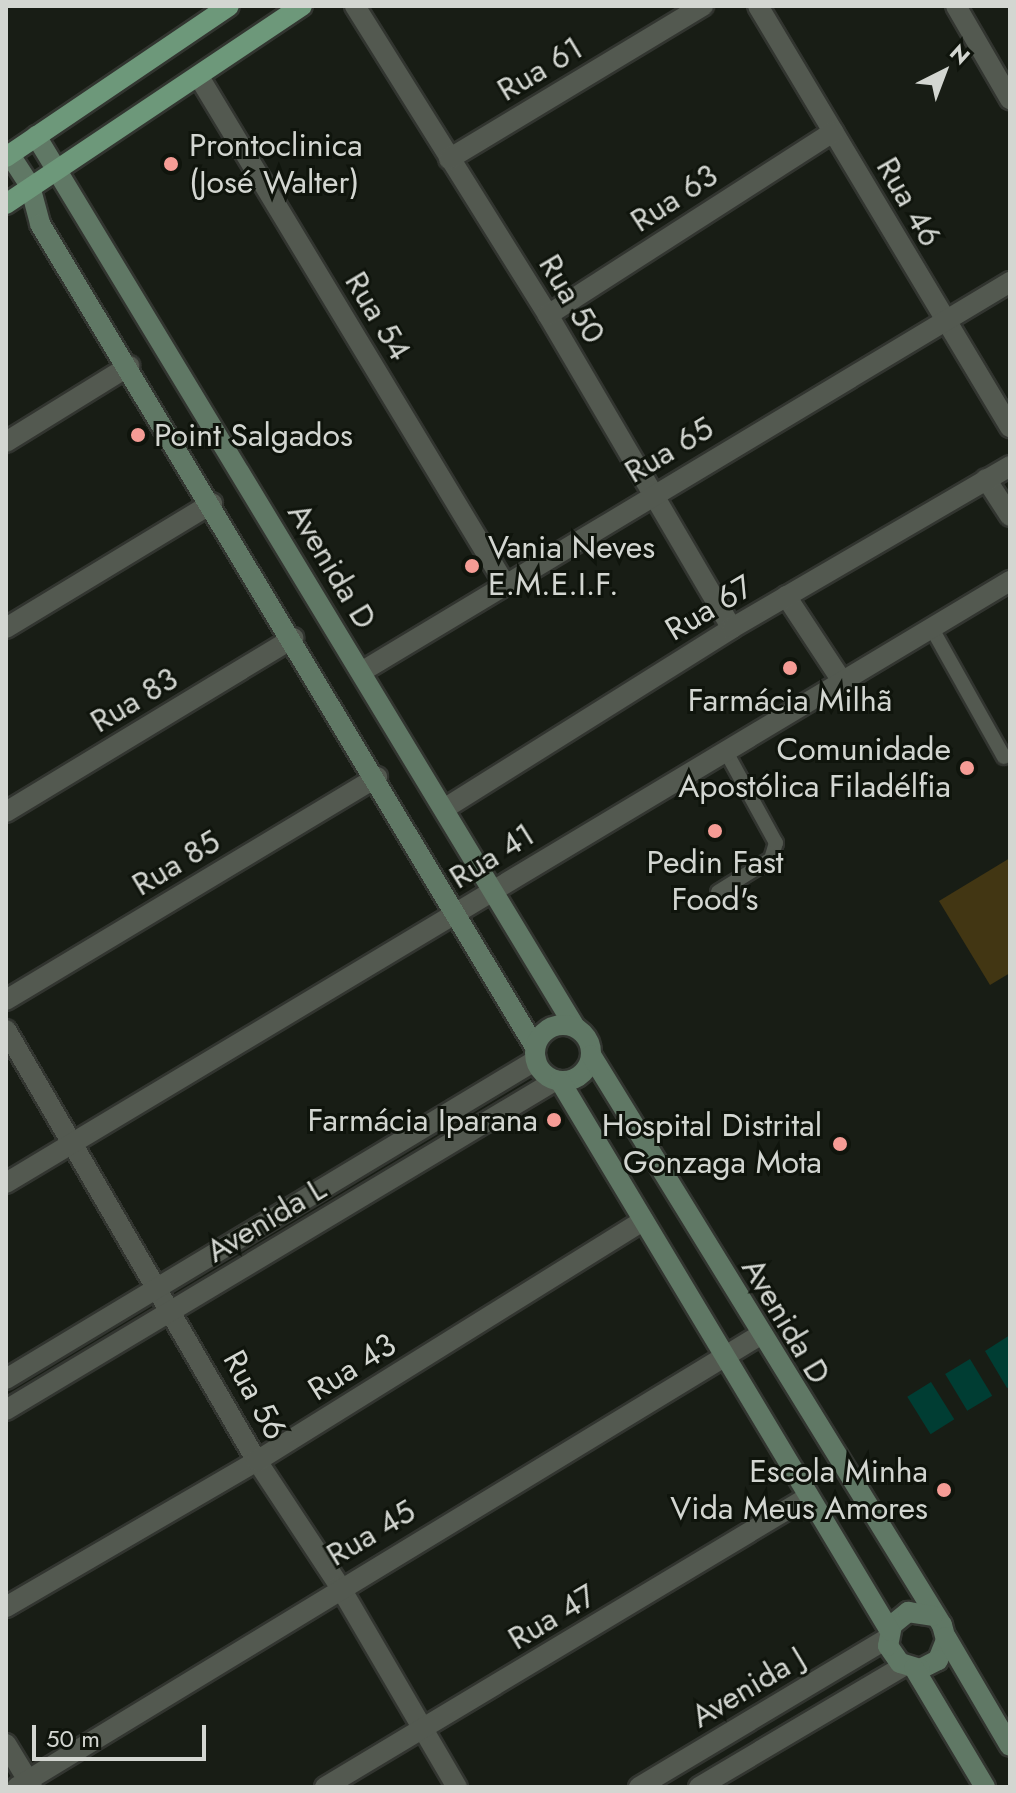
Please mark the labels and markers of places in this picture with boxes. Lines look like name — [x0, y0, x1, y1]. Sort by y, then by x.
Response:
place label: Prontoclinica (José Walter) — [189, 127, 363, 202]
marker: Prontoclinica (José Walter) — [160, 153, 182, 175]
place label: Point Salgados — [154, 416, 353, 454]
marker: Point Salgados — [129, 426, 147, 444]
place label: Vania Neves E.M.E.I.F. — [488, 529, 655, 604]
marker: Vania Neves E.M.E.I.F. — [463, 557, 481, 575]
marker: Farmácia Milhã — [781, 659, 799, 677]
place label: Farmácia Milhã — [688, 681, 892, 719]
place label: Comunidade Apostólica Filadélfia — [678, 731, 951, 806]
marker: Comunidade Apostólica Filadélfia — [958, 759, 976, 777]
marker: Pedin Fast Food's — [706, 822, 724, 840]
place label: Pedin Fast Food's — [646, 844, 784, 919]
place label: Farmácia Iparana — [307, 1101, 538, 1139]
place label: Hospital Distrital Gonzaga Mota — [602, 1107, 822, 1182]
marker: Farmácia Iparana — [545, 1111, 563, 1129]
marker: Hospital Distrital Gonzaga Mota — [829, 1133, 851, 1155]
place label: Escola Minha Vida Meus Amores — [670, 1453, 928, 1528]
marker: Escola Minha Vida Meus Amores — [935, 1481, 953, 1499]

